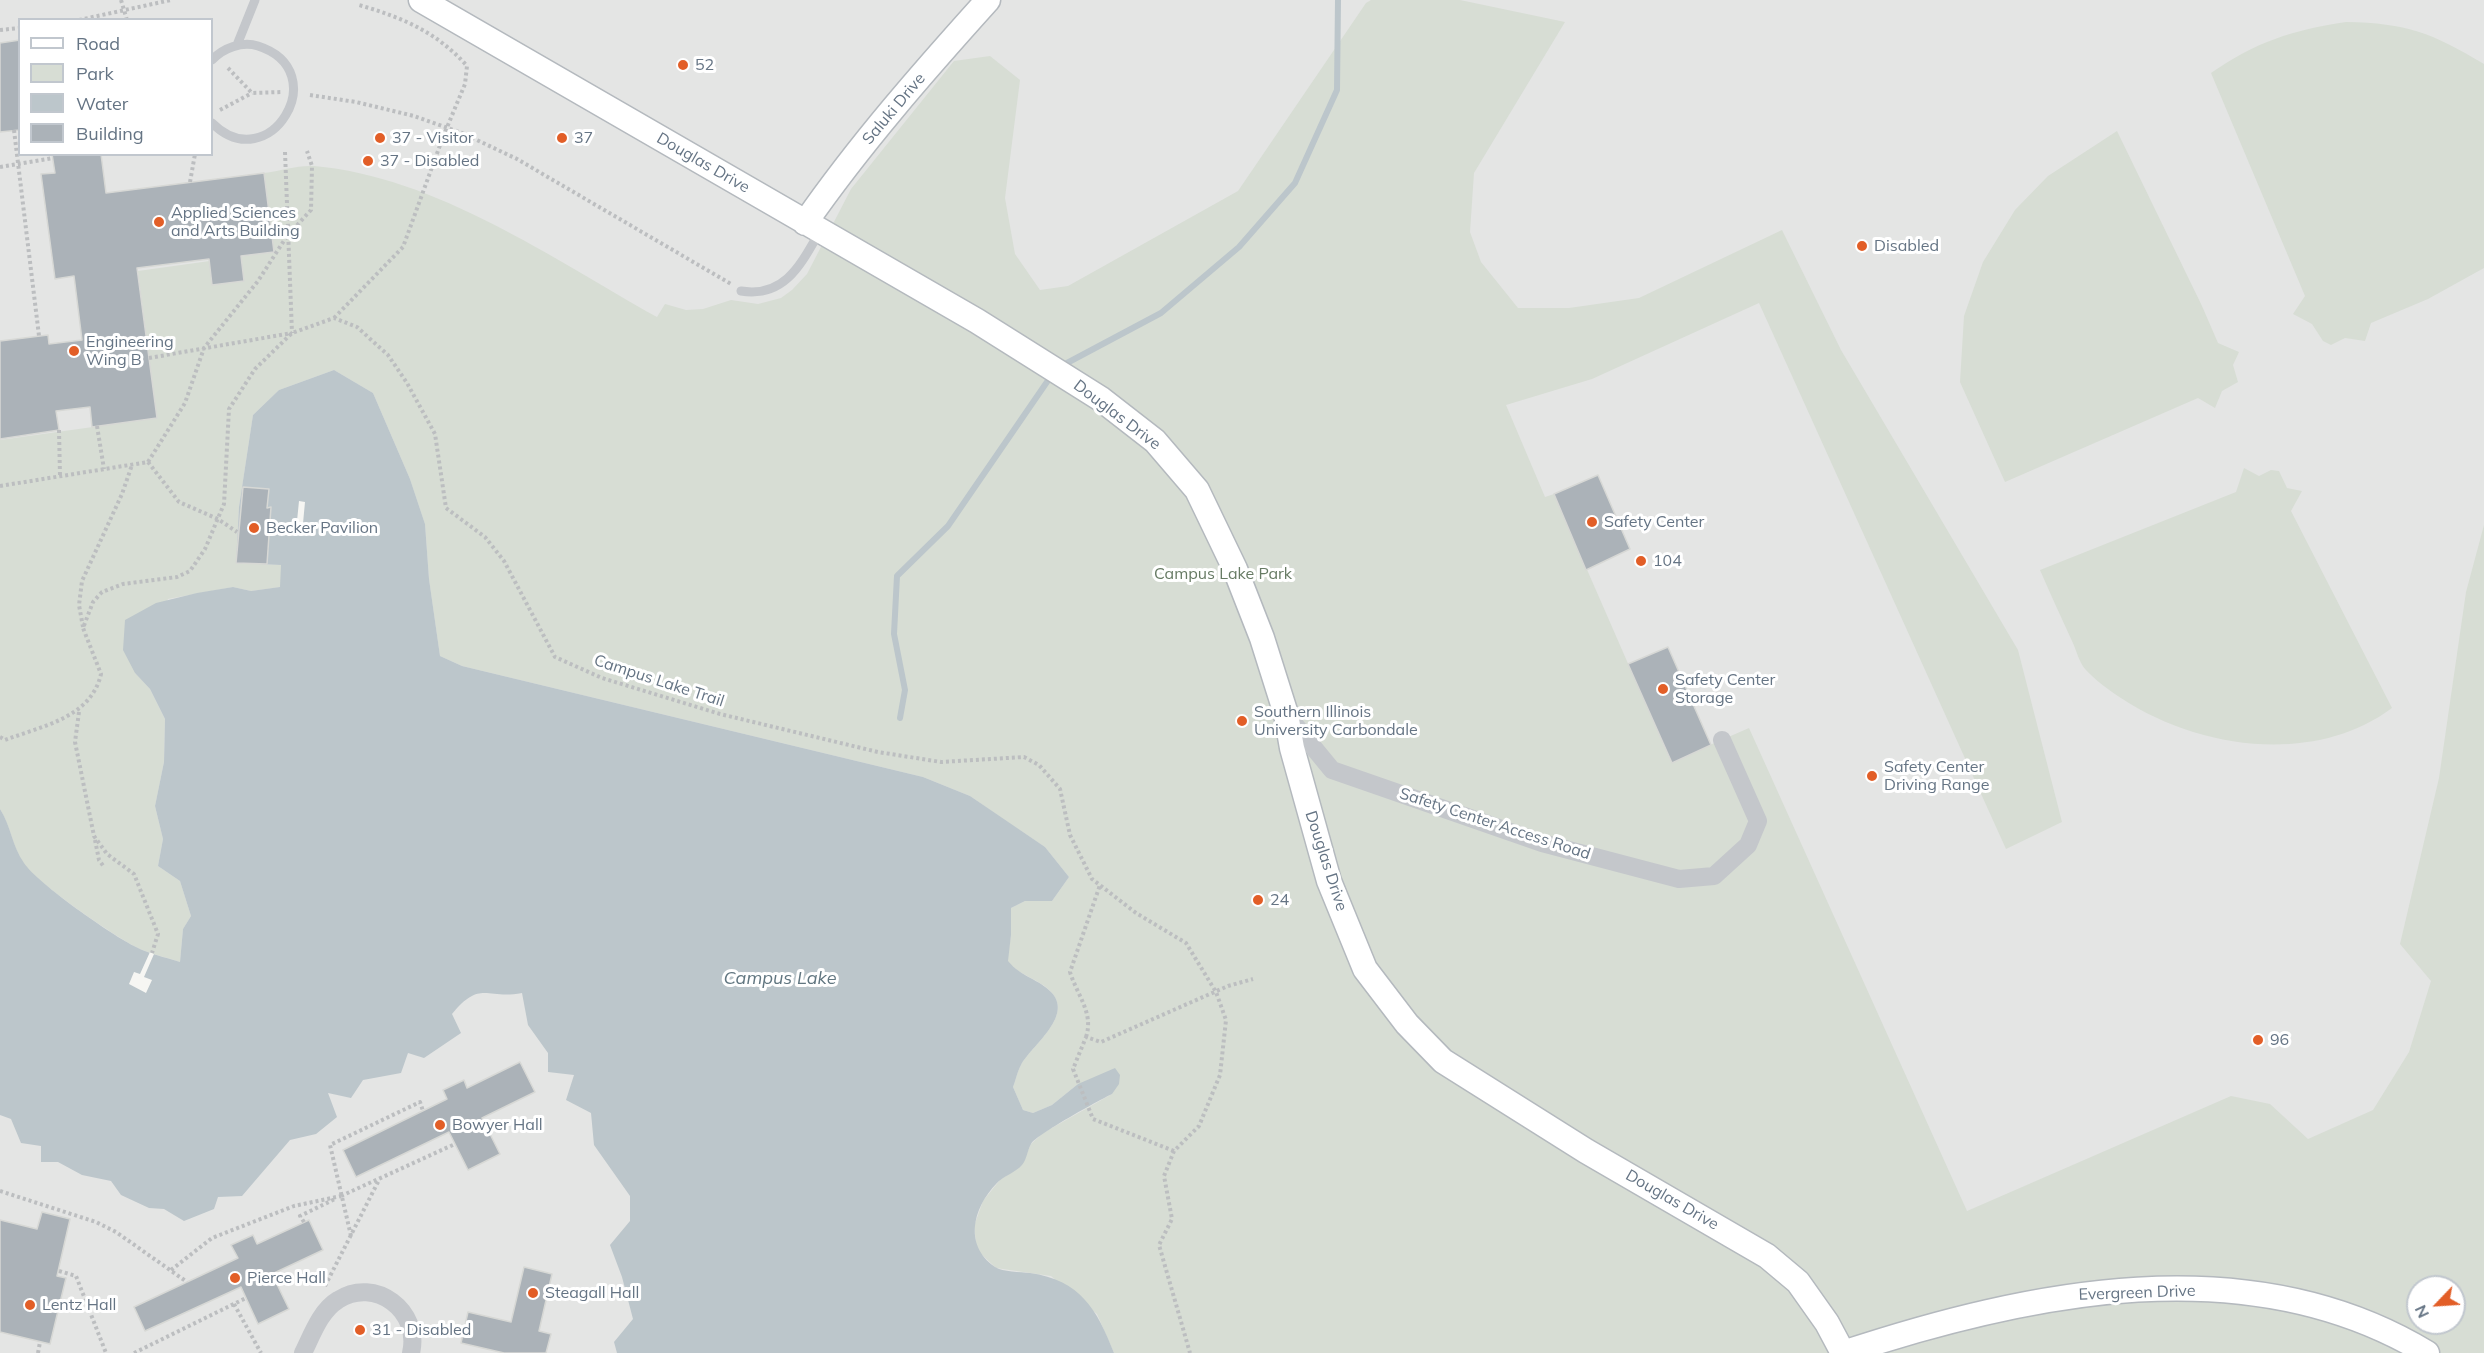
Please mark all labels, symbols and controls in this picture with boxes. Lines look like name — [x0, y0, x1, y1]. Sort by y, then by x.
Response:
legend — [18, 18, 213, 156]
text: Road — [76, 32, 120, 55]
place label: 52 — [695, 55, 714, 75]
marker: 52 — [676, 58, 690, 72]
text: Park — [76, 62, 114, 85]
street label: Saluki Drive — [859, 69, 929, 149]
text: Water — [76, 92, 128, 115]
text: Building — [76, 122, 144, 145]
place label: 37 - Visitor — [392, 128, 474, 148]
place label: 37 — [574, 128, 593, 148]
street label: Douglas Drive — [653, 129, 753, 197]
marker: 37 - Visitor — [373, 131, 387, 145]
marker: 37 — [555, 131, 569, 145]
place label: 37 - Disabled — [380, 151, 479, 171]
marker: 37 - Disabled — [361, 154, 375, 168]
place label: Applied Sciences and Arts Building — [171, 203, 300, 241]
marker: Applied Sciences and Arts Building — [152, 215, 166, 229]
place label: Disabled — [1874, 236, 1939, 256]
marker: Disabled — [1855, 239, 1869, 253]
place label: Engineering Wing B — [86, 332, 174, 370]
marker: Engineering Wing B — [67, 344, 81, 358]
street label: Douglas Drive — [1070, 376, 1164, 454]
place label: Safety Center — [1604, 512, 1704, 532]
marker: Safety Center — [1585, 515, 1599, 529]
place label: Becker Pavilion — [266, 518, 378, 538]
marker: Becker Pavilion — [247, 521, 261, 535]
place label: 104 — [1653, 551, 1682, 571]
marker: 104 — [1634, 554, 1648, 568]
park label: Campus Lake Park — [1154, 564, 1292, 584]
street label: Campus Lake Trail — [591, 651, 727, 711]
place label: Safety Center Storage — [1675, 670, 1775, 708]
marker: Safety Center Storage — [1656, 682, 1670, 696]
place label: Southern Illinois University Carbondale — [1254, 702, 1418, 740]
marker: Southern Illinois University Carbondale — [1235, 714, 1249, 728]
place label: Safety Center Driving Range — [1884, 757, 1989, 795]
marker: Safety Center Driving Range — [1865, 769, 1879, 783]
street label: Safety Center Access Road — [1397, 784, 1593, 864]
street label: Douglas Drive — [1301, 809, 1351, 913]
place label: 24 — [1270, 890, 1289, 910]
marker: 24 — [1251, 893, 1265, 907]
water label: Campus Lake — [724, 968, 836, 990]
place label: 96 — [2270, 1030, 2289, 1050]
marker: 96 — [2251, 1033, 2265, 1047]
place label: Bowyer Hall — [452, 1115, 543, 1135]
marker: Bowyer Hall — [433, 1118, 447, 1132]
street label: Douglas Drive — [1622, 1166, 1722, 1234]
place label: Pierce Hall — [247, 1268, 326, 1288]
marker: Pierce Hall — [228, 1271, 242, 1285]
north arrow — [2406, 1275, 2466, 1335]
street label: Evergreen Drive — [2078, 1281, 2196, 1305]
place label: Steagall Hall — [545, 1283, 639, 1303]
marker: Steagall Hall — [526, 1286, 540, 1300]
place label: Lentz Hall — [42, 1295, 116, 1315]
marker: Lentz Hall — [23, 1298, 37, 1312]
text: N — [2410, 1302, 2433, 1321]
place label: 31 - Disabled — [372, 1320, 471, 1340]
marker: 31 - Disabled — [353, 1323, 367, 1337]

